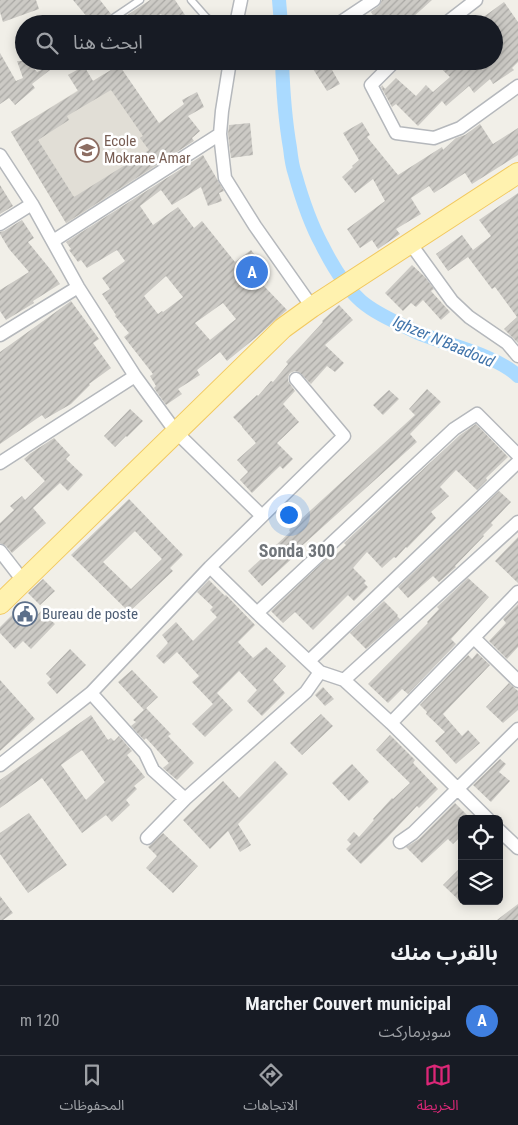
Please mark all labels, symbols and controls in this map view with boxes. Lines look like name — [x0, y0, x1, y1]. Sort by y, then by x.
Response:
search box — [15, 15, 503, 70]
icon: search — [33, 29, 61, 57]
text: ابحث هنا — [73, 31, 143, 54]
place label: Ecole Mokrane Amar — [104, 132, 191, 167]
school or university icon: Ecole Mokrane Amar — [74, 137, 100, 163]
pin: A — [236, 253, 268, 291]
water label: Ighzer N'Baadoud — [391, 312, 497, 371]
your location — [276, 502, 302, 528]
district label: Sonda 300 — [259, 540, 335, 561]
public building icon: Bureau de poste — [12, 601, 38, 627]
place label: Bureau de poste — [42, 605, 138, 623]
map controls — [458, 815, 503, 905]
button: locate — [458, 815, 503, 860]
button: layers — [458, 860, 503, 905]
text: بالقرب منك — [391, 941, 498, 965]
text: Marcher Couvert municipal — [245, 992, 451, 1015]
text: 120 m — [20, 1011, 59, 1030]
text: A — [477, 1011, 487, 1030]
text: سوبرماركت — [379, 1022, 451, 1041]
tab: المحفوظات — [59, 1061, 124, 1120]
tab: الاتجاهات — [243, 1061, 298, 1120]
tab: الخريطة — [417, 1061, 459, 1120]

